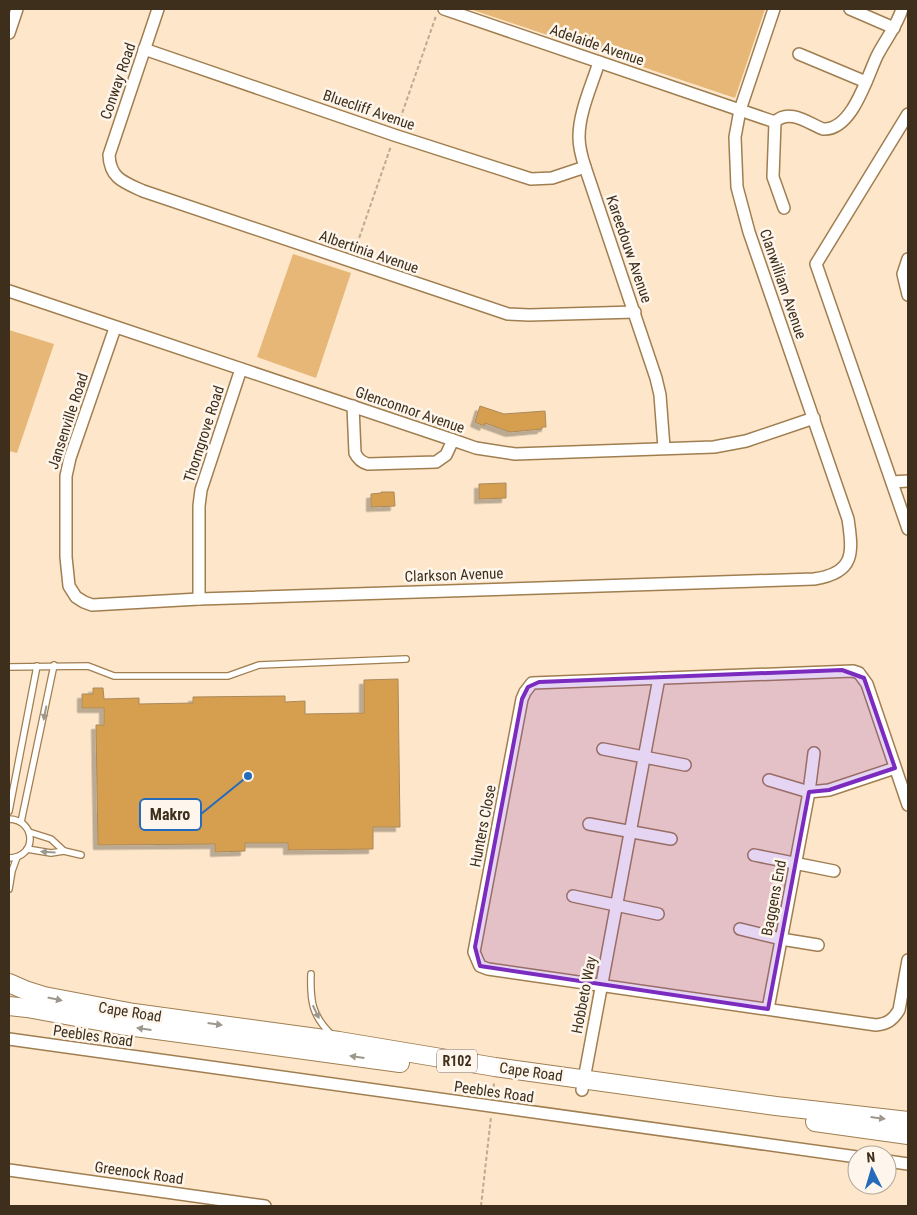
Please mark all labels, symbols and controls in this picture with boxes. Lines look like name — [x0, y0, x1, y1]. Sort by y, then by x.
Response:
street label: Adelaide Avenue — [548, 20, 646, 70]
street label: Conway Road — [96, 40, 140, 122]
street label: Bluecliff Avenue — [321, 86, 417, 134]
street label: Kareedouw Avenue — [602, 193, 656, 305]
street label: Albertinia Avenue — [317, 227, 421, 277]
street label: Clanwilliam Avenue — [756, 227, 810, 341]
street label: Jansenville Road — [44, 371, 92, 471]
street label: Thorngrove Road — [180, 383, 228, 485]
street label: Glenconnor Avenue — [353, 383, 467, 437]
street label: Clarkson Avenue — [404, 564, 504, 586]
one-way arrow — [41, 705, 49, 721]
street label: Hunters Close — [466, 783, 500, 869]
callout: Makro — [140, 799, 201, 830]
text: Makro — [150, 805, 190, 824]
one-way arrow — [40, 848, 56, 856]
street label: Baggens End — [758, 859, 790, 937]
street label: Hobbeto Way — [568, 955, 600, 1035]
one-way arrow — [47, 995, 63, 1003]
street label: Cape Road — [97, 998, 163, 1026]
one-way arrow — [312, 1005, 320, 1019]
one-way arrow — [207, 1020, 223, 1028]
street label: Peebles Road — [52, 1021, 134, 1051]
one-way arrow — [136, 1024, 152, 1032]
road number: R102 — [437, 1050, 477, 1072]
one-way arrow — [349, 1053, 365, 1061]
street label: Cape Road — [498, 1059, 564, 1085]
street label: Peebles Road — [453, 1077, 535, 1107]
one-way arrow — [871, 1114, 887, 1122]
north arrow — [847, 1145, 897, 1195]
text: N — [866, 1149, 876, 1165]
street label: Greenock Road — [93, 1158, 185, 1188]

